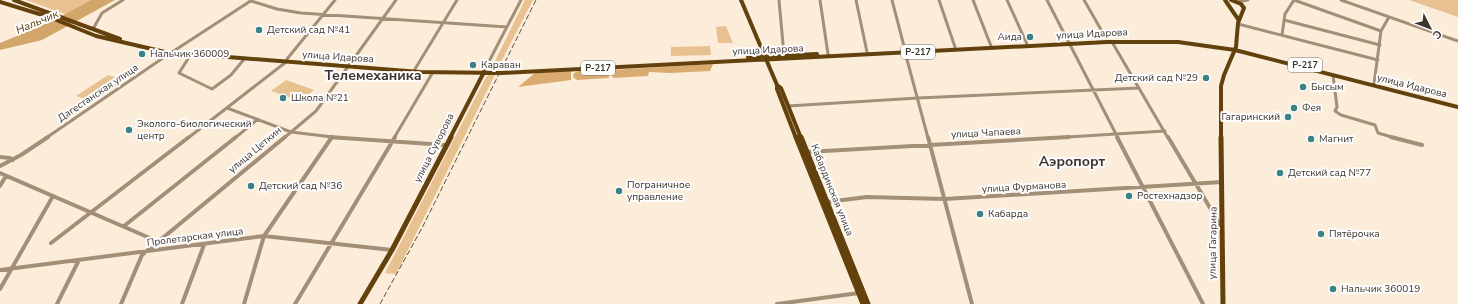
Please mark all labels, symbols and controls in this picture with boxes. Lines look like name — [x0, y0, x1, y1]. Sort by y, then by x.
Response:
water label: Нальчик — [13, 6, 61, 38]
north arrow — [1410, 8, 1450, 48]
place label: Детский сад №41 — [267, 23, 350, 37]
marker: Детский сад №41 — [254, 25, 264, 35]
street label: улица Идарова — [1056, 25, 1128, 43]
text: С — [1429, 27, 1445, 43]
place label: Аида — [998, 30, 1022, 44]
marker: Аида — [1025, 32, 1035, 42]
street label: улица Идарова — [732, 41, 804, 59]
road number: Р-217 — [901, 45, 935, 59]
place label: Нальчик 360009 — [150, 47, 229, 61]
street label: улица Идарова — [302, 48, 374, 66]
marker: Нальчик 360009 — [137, 49, 147, 59]
place label: Караван — [481, 58, 521, 72]
road number: Р-217 — [1288, 58, 1322, 72]
marker: Караван — [468, 60, 478, 70]
street label: Дагестанская улица — [55, 61, 141, 125]
road number: Р-217 — [581, 61, 615, 75]
district label: Телемеханика — [324, 66, 422, 85]
place label: Детский сад №29 — [1115, 71, 1198, 85]
street label: улица Идарова — [1376, 71, 1448, 101]
marker: Детский сад №29 — [1201, 73, 1211, 83]
place label: Бысым — [1311, 80, 1344, 94]
marker: Бысым — [1298, 82, 1308, 92]
place label: Школа №21 — [291, 91, 349, 105]
marker: Школа №21 — [278, 93, 288, 103]
place label: Фея — [1302, 101, 1321, 115]
marker: Фея — [1289, 103, 1299, 113]
place label: Гагаринский — [1221, 110, 1280, 124]
street label: улица Суворова — [411, 111, 457, 185]
marker: Гагаринский — [1283, 112, 1293, 122]
place label: Эколого-биологический центр — [137, 117, 252, 143]
street label: улица Цеткин — [226, 124, 285, 176]
street label: улица Чапаева — [951, 124, 1021, 142]
marker: Эколого-биологический центр — [124, 125, 134, 135]
place label: Магнит — [1319, 132, 1354, 146]
marker: Магнит — [1306, 134, 1316, 144]
street label: Кабардинская улица — [807, 142, 857, 238]
district label: Аэропорт — [1039, 152, 1106, 171]
place label: Детский сад №77 — [1288, 166, 1371, 180]
marker: Детский сад №77 — [1275, 168, 1285, 178]
place label: Пограничное управление — [627, 178, 690, 204]
street label: улица Фурманова — [981, 178, 1067, 196]
place label: Детский сад №36 — [259, 179, 342, 193]
marker: Детский сад №36 — [246, 181, 256, 191]
marker: Пограничное управление — [614, 186, 624, 196]
place label: Ростехнадзор — [1137, 189, 1202, 203]
marker: Ростехнадзор — [1124, 191, 1134, 201]
place label: Кабарда — [988, 207, 1028, 221]
street label: улица Гагарина — [1205, 207, 1221, 279]
marker: Кабарда — [975, 209, 985, 219]
street label: Пролетарская улица — [146, 224, 244, 250]
place label: Пятёрочка — [1329, 227, 1380, 241]
marker: Пятёрочка — [1316, 229, 1326, 239]
place label: Нальчик 360019 — [1341, 282, 1420, 296]
marker: Нальчик 360019 — [1328, 284, 1338, 294]

